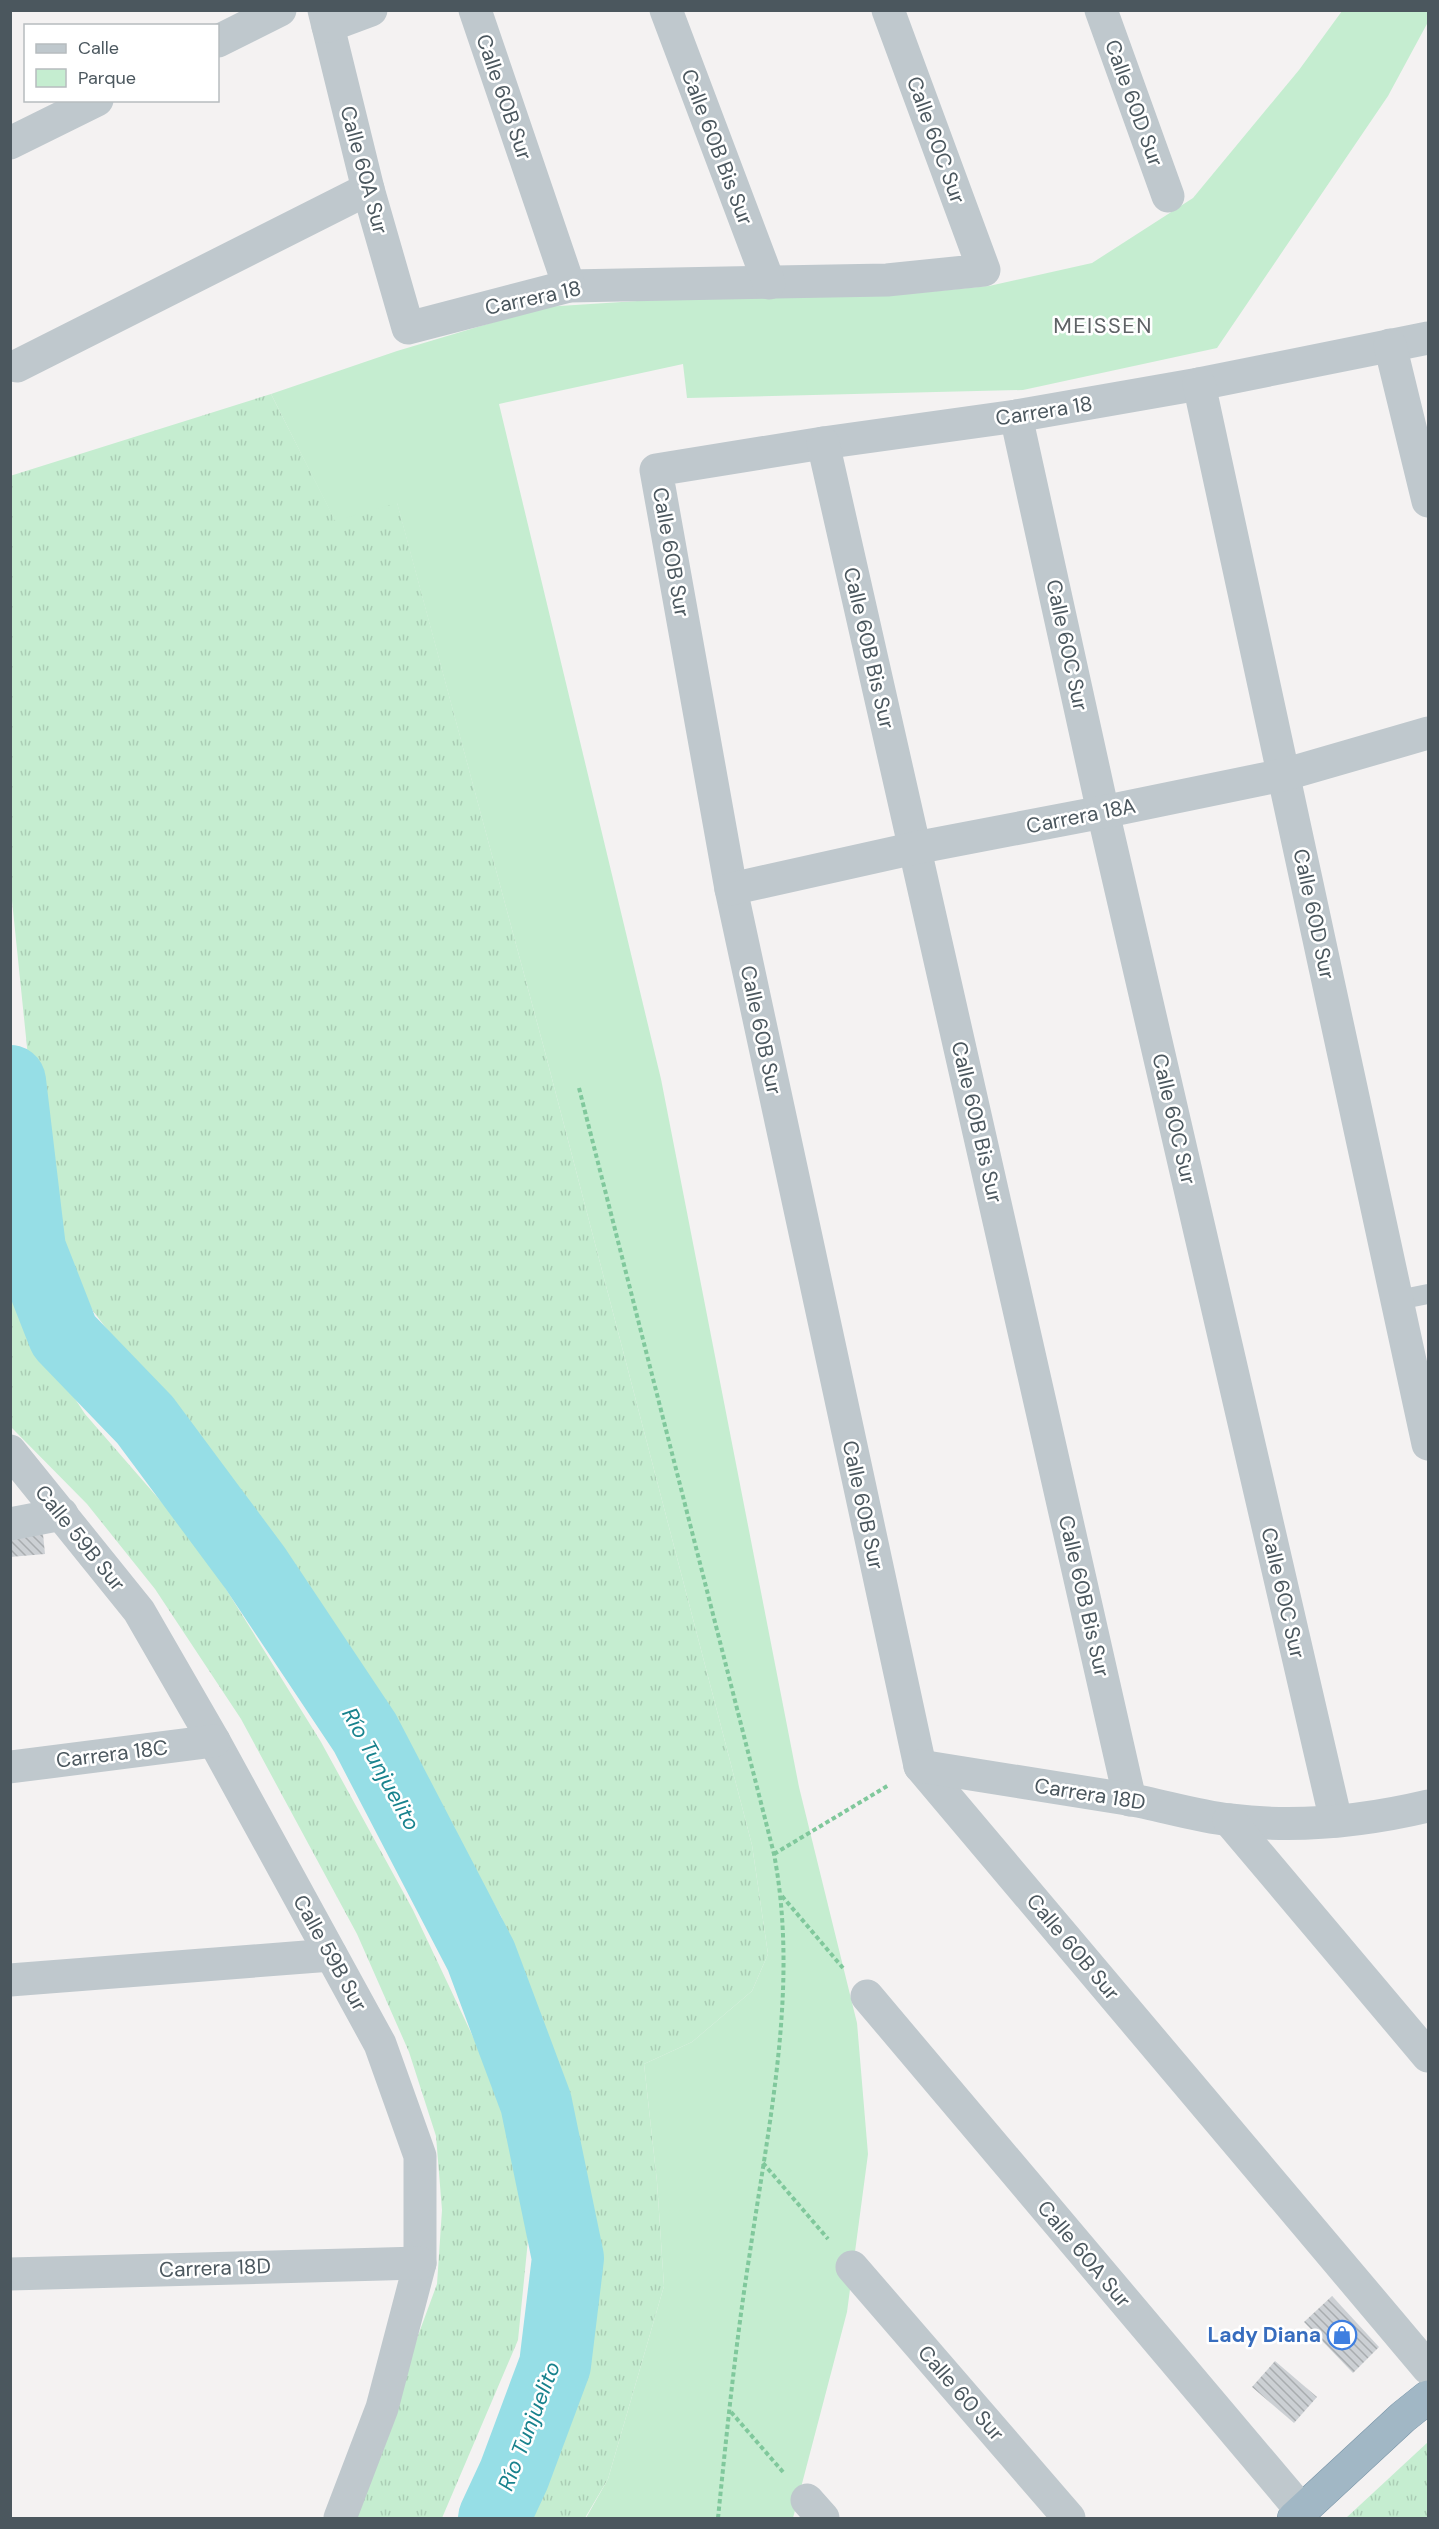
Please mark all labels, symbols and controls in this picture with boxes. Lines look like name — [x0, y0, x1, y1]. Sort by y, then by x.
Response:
legend — [24, 24, 219, 102]
street label: Calle 60B Sur — [469, 30, 539, 164]
text: Calle — [78, 36, 119, 60]
street label: Calle 60D Sur — [1098, 36, 1170, 170]
street label: Calle 60B Bis Sur — [674, 65, 760, 229]
text: Parque — [78, 66, 136, 90]
street label: Calle 60C Sur — [900, 72, 972, 208]
street label: Calle 60A Sur — [333, 103, 395, 237]
street label: Carrera 18 — [482, 274, 584, 322]
district label: MEISSEN — [1053, 311, 1153, 340]
street label: Carrera 18 — [994, 390, 1094, 432]
street label: Calle 60B Sur — [646, 485, 696, 619]
street label: Calle 60B Bis Sur — [837, 564, 901, 732]
street label: Calle 60C Sur — [1039, 577, 1095, 713]
street label: Carrera 18A — [1024, 792, 1138, 840]
street label: Calle 60D Sur — [1286, 846, 1342, 982]
street label: Calle 60B Sur — [734, 963, 788, 1097]
street label: Calle 60B Bis Sur — [945, 1038, 1009, 1206]
street label: Calle 60C Sur — [1145, 1051, 1203, 1187]
street label: Calle 60B Sur — [836, 1438, 890, 1572]
street label: Calle 59B Sur — [29, 1479, 132, 1597]
street label: Calle 60B Bis Sur — [1052, 1512, 1116, 1680]
street label: Calle 60C Sur — [1254, 1525, 1312, 1661]
water label: Río Tunjuelito — [335, 1702, 427, 1836]
street label: Carrera 18C — [54, 1733, 170, 1775]
street label: Carrera 18D — [1032, 1771, 1148, 1817]
street label: Calle 60B Sur — [1020, 1888, 1126, 2006]
street label: Calle 59B Sur — [286, 1890, 374, 2016]
street label: Calle 60A Sur — [1031, 2195, 1137, 2314]
street label: Carrera 18D — [158, 2252, 272, 2284]
shop icon: Lady Diana — [1326, 2319, 1358, 2351]
place label: Lady Diana — [1207, 2321, 1321, 2349]
street label: Calle 60 Sur — [912, 2339, 1011, 2447]
water label: Río Tunjuelito — [491, 2357, 567, 2495]

